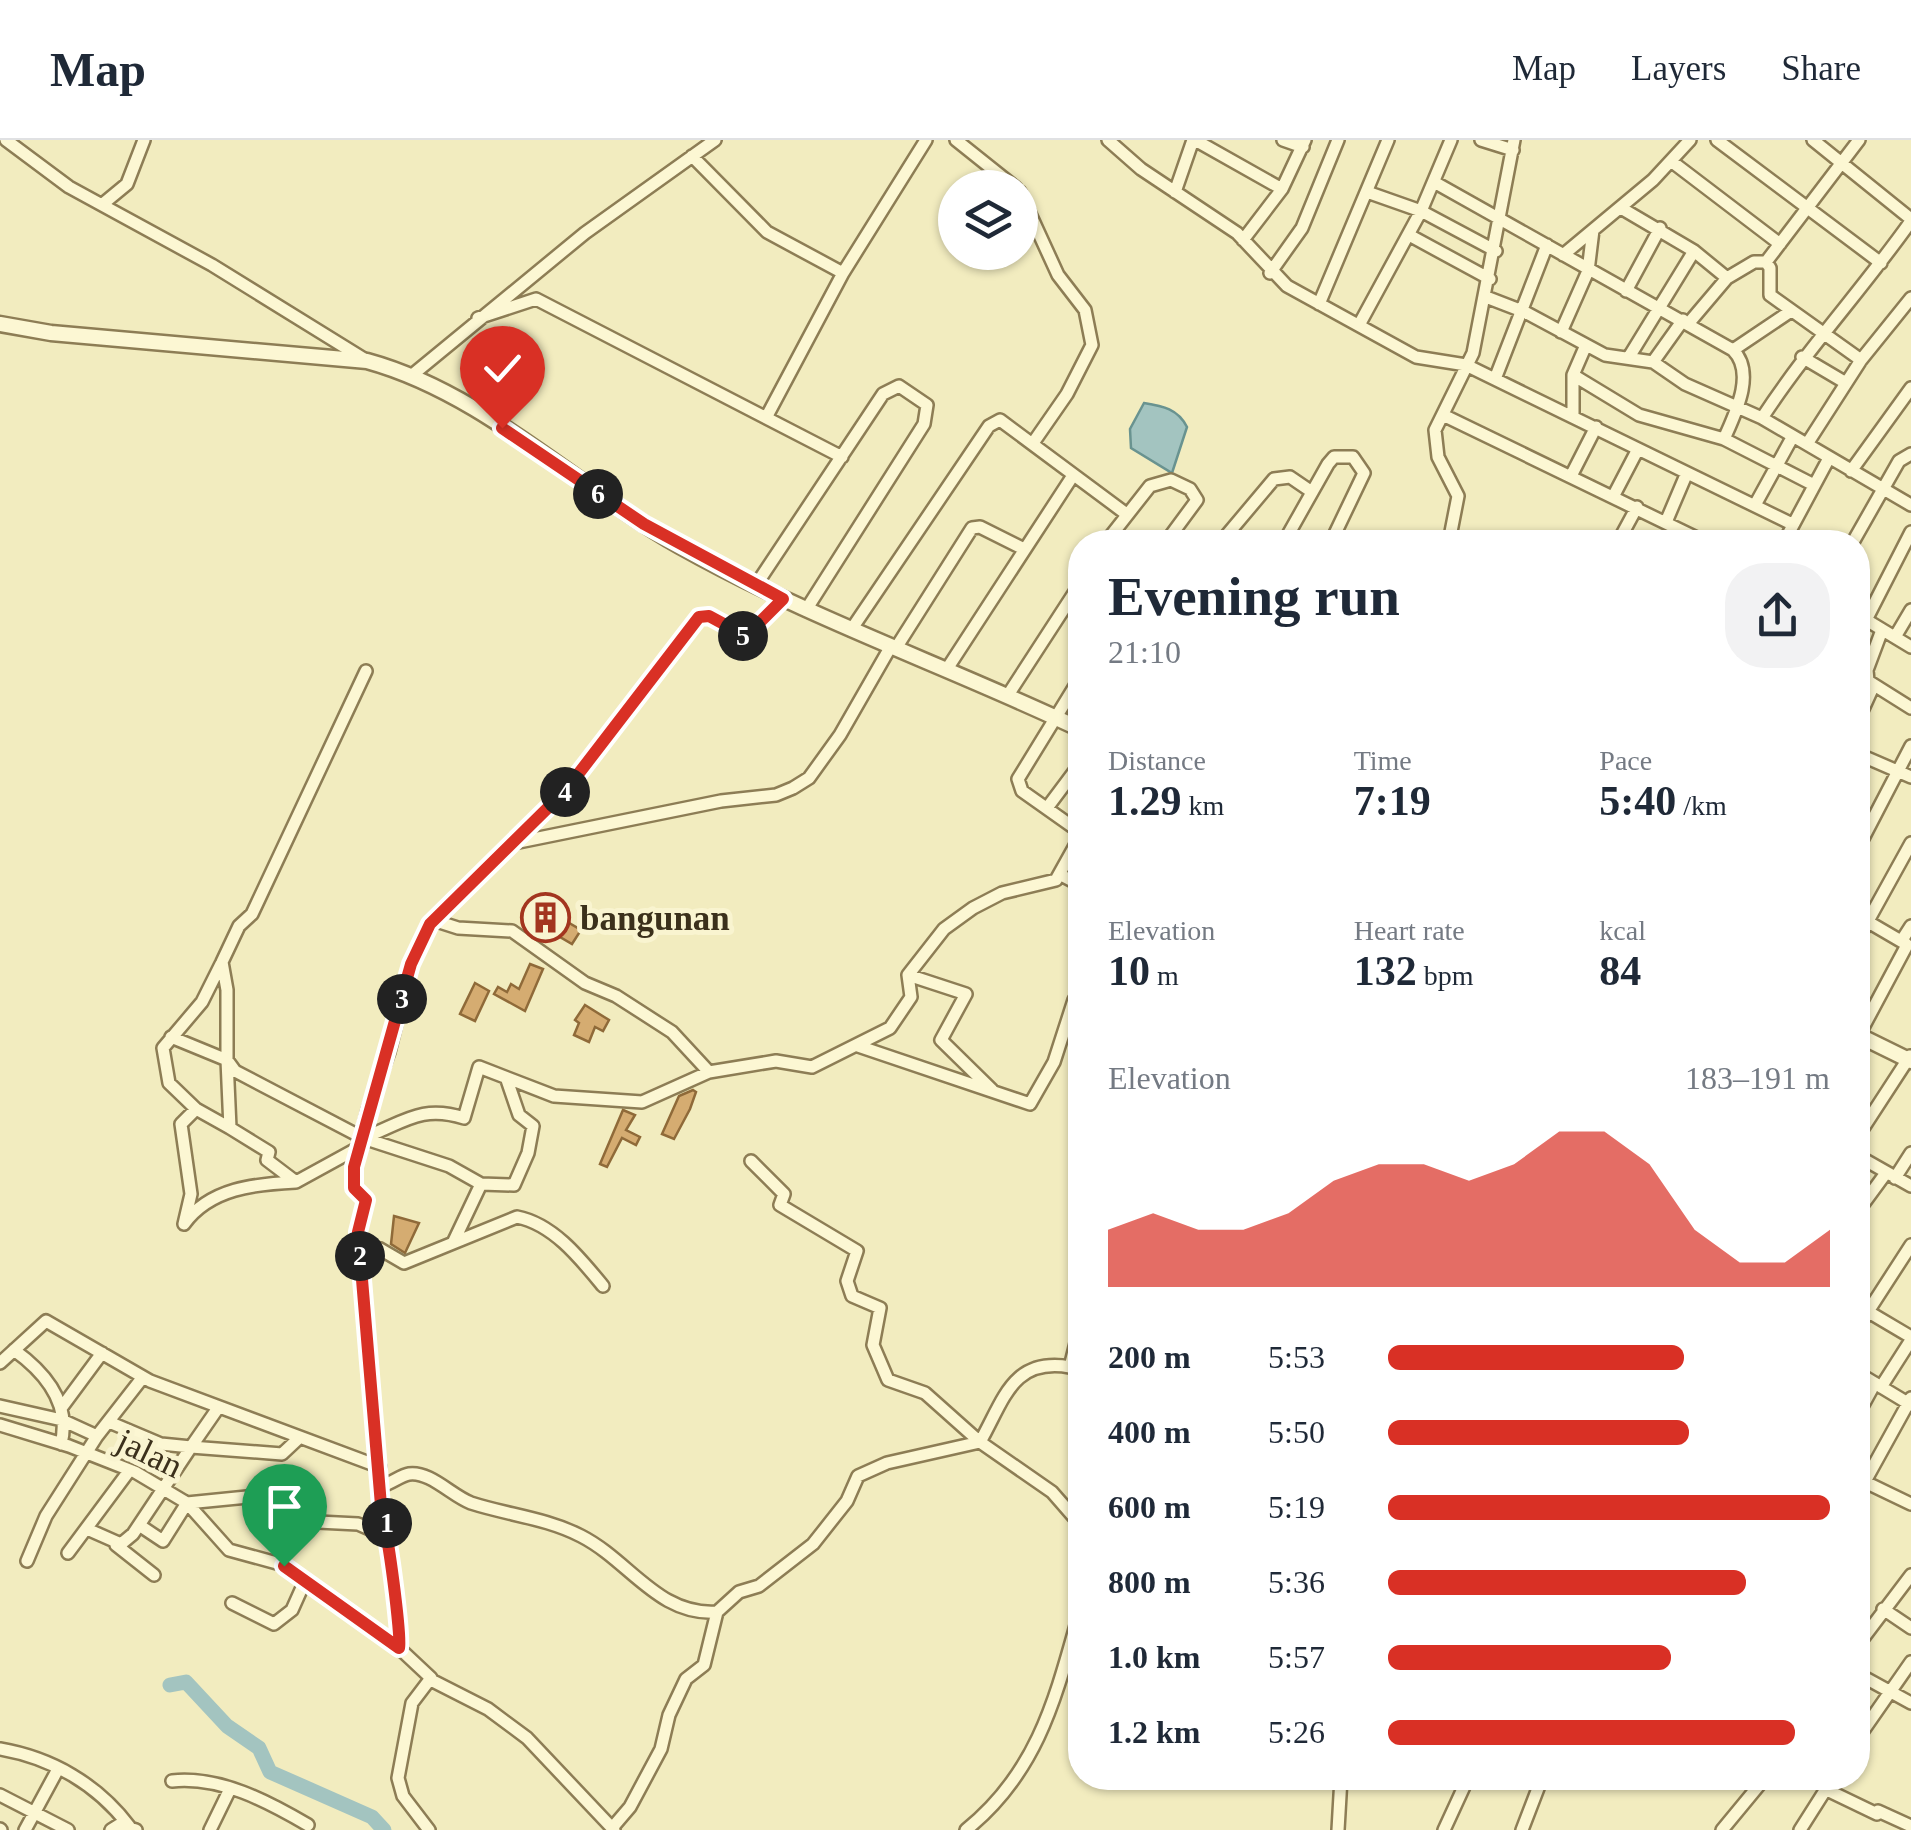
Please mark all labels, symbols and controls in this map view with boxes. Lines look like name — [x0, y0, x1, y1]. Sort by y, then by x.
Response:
text: Map — [50, 43, 146, 96]
text: Map — [1512, 49, 1576, 88]
text: Layers — [1631, 49, 1726, 88]
text: Share — [1781, 49, 1861, 88]
map controls — [938, 170, 1038, 270]
button: layers — [938, 170, 1038, 270]
pin — [460, 326, 545, 429]
icon: check — [475, 341, 530, 396]
pin: 6 — [573, 469, 623, 519]
text: 6 — [591, 478, 605, 509]
button: share — [1725, 563, 1830, 668]
text: Evening run — [1108, 566, 1400, 627]
pin: 5 — [718, 611, 768, 661]
text: 5 — [736, 620, 750, 651]
text: 21:10 — [1108, 634, 1181, 670]
text: Distance — [1108, 745, 1206, 776]
text: Time — [1354, 745, 1412, 776]
text: Pace — [1599, 745, 1652, 776]
pin: 4 — [540, 767, 590, 817]
text: 4 — [558, 776, 572, 807]
text: 1.29 — [1108, 778, 1182, 824]
text: 7:19 — [1354, 778, 1431, 824]
text: 5:40 — [1599, 778, 1676, 824]
text: km — [1182, 790, 1224, 821]
text: /km — [1676, 790, 1727, 821]
building icon: bangunan — [519, 892, 571, 944]
place label: bangunan — [580, 899, 730, 938]
text: Elevation — [1108, 915, 1215, 946]
text: Heart rate — [1354, 915, 1465, 946]
text: kcal — [1599, 915, 1646, 946]
text: 10 — [1108, 948, 1150, 994]
text: 132 — [1354, 948, 1417, 994]
text: 84 — [1599, 948, 1641, 994]
text: m — [1150, 960, 1179, 991]
text: bpm — [1417, 960, 1473, 991]
pin: 3 — [377, 974, 427, 1024]
text: 3 — [395, 983, 409, 1014]
text: Elevation — [1108, 1060, 1231, 1096]
text: 183–191 m — [1685, 1060, 1830, 1096]
pin: 2 — [335, 1231, 385, 1281]
text: 2 — [353, 1240, 367, 1271]
text: 200 m — [1108, 1339, 1191, 1375]
text: 5:53 — [1268, 1339, 1325, 1375]
text: 400 m — [1108, 1414, 1191, 1450]
text: 5:50 — [1268, 1414, 1325, 1450]
street label: jalan — [109, 1420, 189, 1486]
pin — [242, 1464, 327, 1567]
icon: arrive — [257, 1479, 312, 1534]
text: 600 m — [1108, 1489, 1191, 1525]
text: 5:19 — [1268, 1489, 1325, 1525]
pin: 1 — [362, 1498, 412, 1548]
text: 1 — [380, 1507, 394, 1538]
text: 800 m — [1108, 1564, 1191, 1600]
text: 5:36 — [1268, 1564, 1325, 1600]
text: 1.0 km — [1108, 1639, 1200, 1675]
text: 5:57 — [1268, 1639, 1325, 1675]
text: 1.2 km — [1108, 1714, 1200, 1750]
text: 5:26 — [1268, 1714, 1325, 1750]

